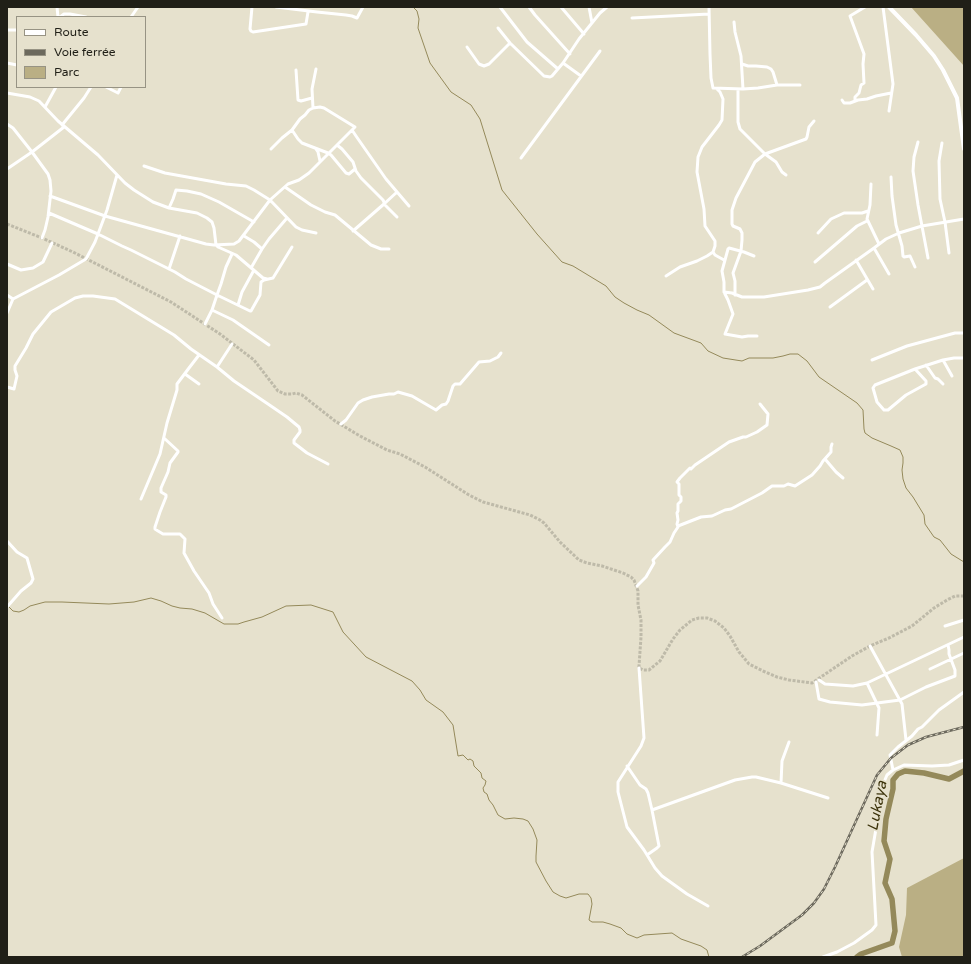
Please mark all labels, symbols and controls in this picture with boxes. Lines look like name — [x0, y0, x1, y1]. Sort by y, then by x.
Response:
legend — [16, 16, 146, 88]
text: Route — [54, 25, 88, 39]
text: Voie ferrée — [54, 45, 116, 59]
text: Parc — [54, 65, 79, 79]
water label: Lukaya — [864, 780, 892, 832]

